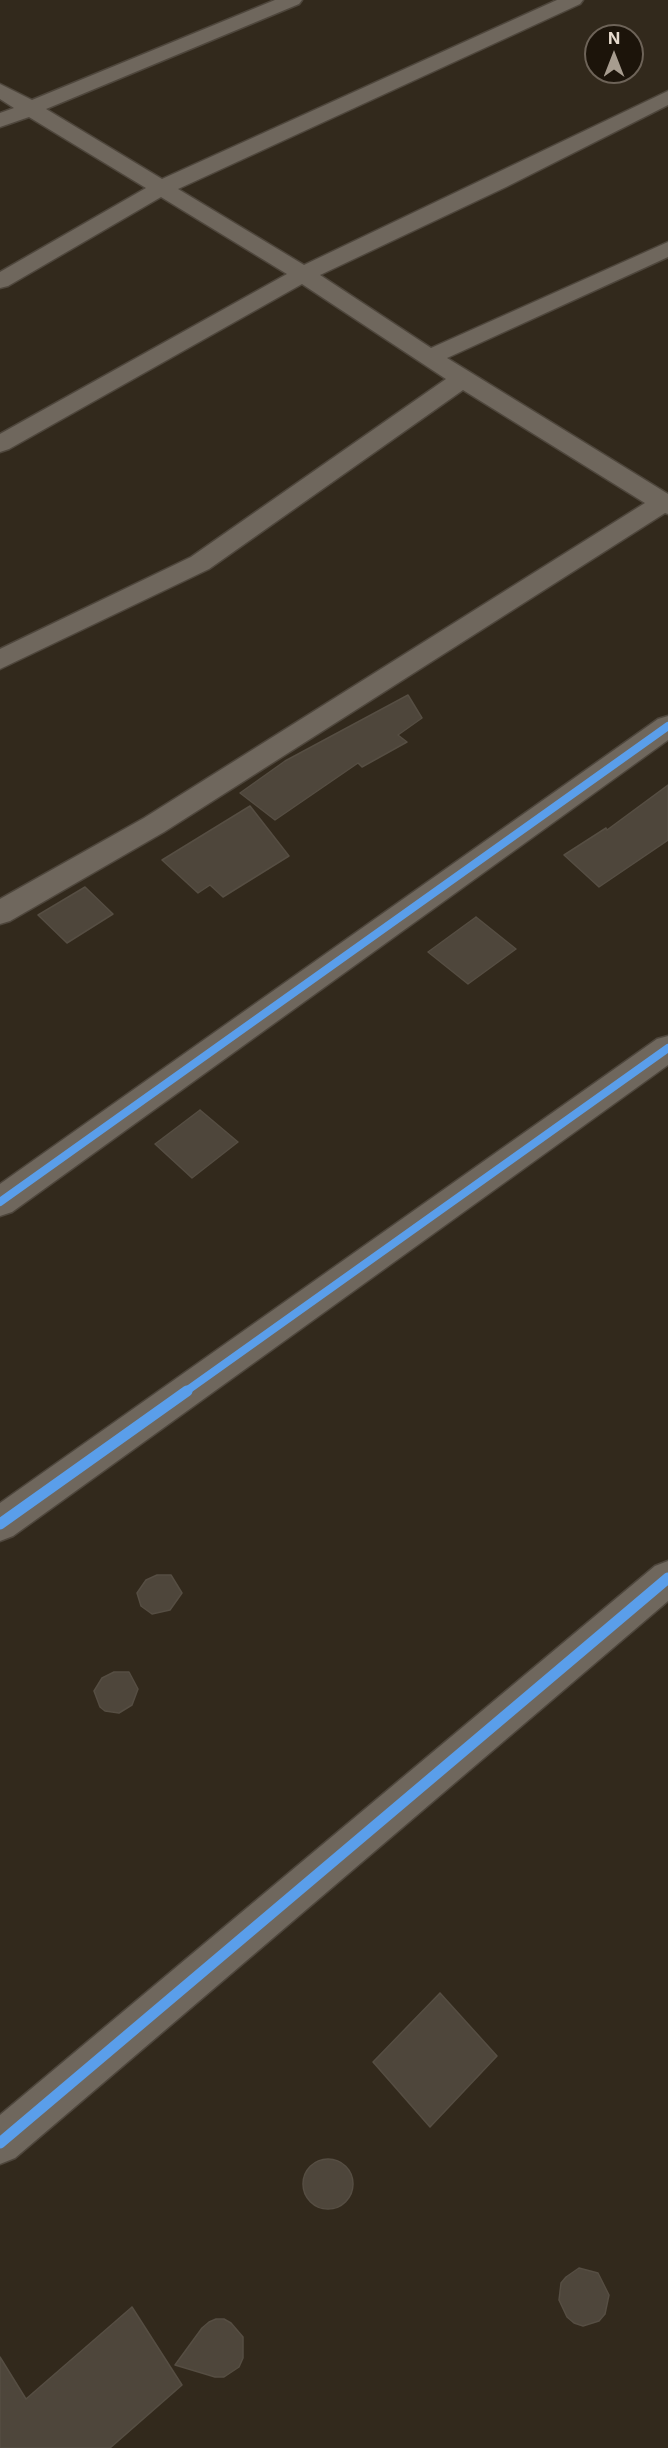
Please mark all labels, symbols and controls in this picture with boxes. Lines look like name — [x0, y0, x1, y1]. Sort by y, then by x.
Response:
north arrow — [584, 24, 644, 84]
text: N — [608, 28, 620, 48]

